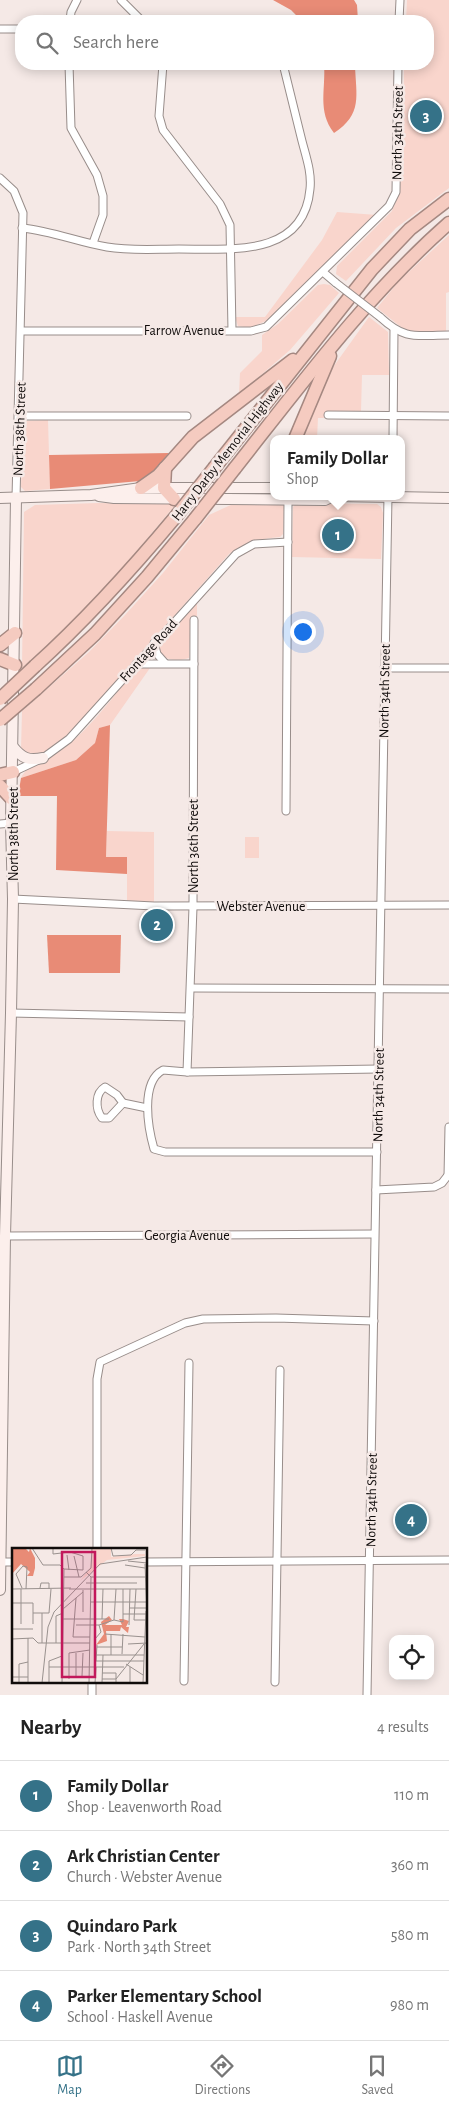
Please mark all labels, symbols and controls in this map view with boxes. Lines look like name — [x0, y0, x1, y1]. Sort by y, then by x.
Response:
search box — [15, 15, 434, 70]
icon: search — [33, 29, 61, 57]
text: Search here — [73, 33, 159, 52]
street label: North 34th Street — [390, 85, 406, 180]
pin: 3 — [410, 97, 442, 135]
street label: Farrow Avenue — [144, 324, 224, 338]
street label: Harry Darby Memorial Highway — [169, 380, 286, 524]
street label: North 38th Street — [11, 381, 29, 476]
popup — [270, 435, 405, 500]
text: Family Dollar — [287, 449, 388, 468]
text: Shop — [287, 471, 319, 487]
pin: 1 — [322, 516, 354, 554]
street label: Frontage Road — [117, 617, 180, 684]
your location — [290, 619, 316, 645]
street label: North 34th Street — [377, 643, 393, 738]
street label: North 38th Street — [7, 786, 21, 881]
street label: North 36th Street — [187, 798, 201, 893]
street label: Webster Avenue — [216, 900, 306, 914]
pin: 2 — [141, 906, 173, 944]
street label: North 34th Street — [371, 1047, 387, 1142]
street label: Georgia Avenue — [144, 1229, 230, 1243]
street label: North 34th Street — [364, 1452, 380, 1547]
pin: 4 — [395, 1501, 427, 1539]
inset map — [12, 1548, 148, 1682]
map controls — [389, 1635, 434, 1680]
button: locate — [389, 1635, 434, 1680]
text: Nearby — [20, 1717, 81, 1738]
text: 4 results — [377, 1719, 429, 1735]
text: Family Dollar — [67, 1777, 168, 1796]
text: 1 — [33, 1787, 39, 1803]
text: 110 m — [394, 1787, 429, 1803]
text: Shop · Leavenworth Road — [67, 1799, 222, 1815]
text: Ark Christian Center — [67, 1847, 220, 1866]
text: 2 — [32, 1857, 40, 1873]
text: 360 m — [391, 1857, 429, 1873]
text: Church · Webster Avenue — [67, 1869, 222, 1885]
text: Quindaro Park — [67, 1917, 177, 1936]
text: 3 — [33, 1927, 39, 1943]
text: 580 m — [391, 1927, 429, 1943]
text: Park · North 34th Street — [67, 1939, 211, 1955]
text: Parker Elementary School — [67, 1987, 262, 2006]
text: 4 — [32, 1997, 40, 2013]
text: 980 m — [390, 1997, 429, 2013]
text: School · Haskell Avenue — [67, 2009, 213, 2025]
tab: Map — [56, 2052, 84, 2099]
tab: Directions — [195, 2052, 250, 2099]
tab: Saved — [361, 2052, 393, 2099]

